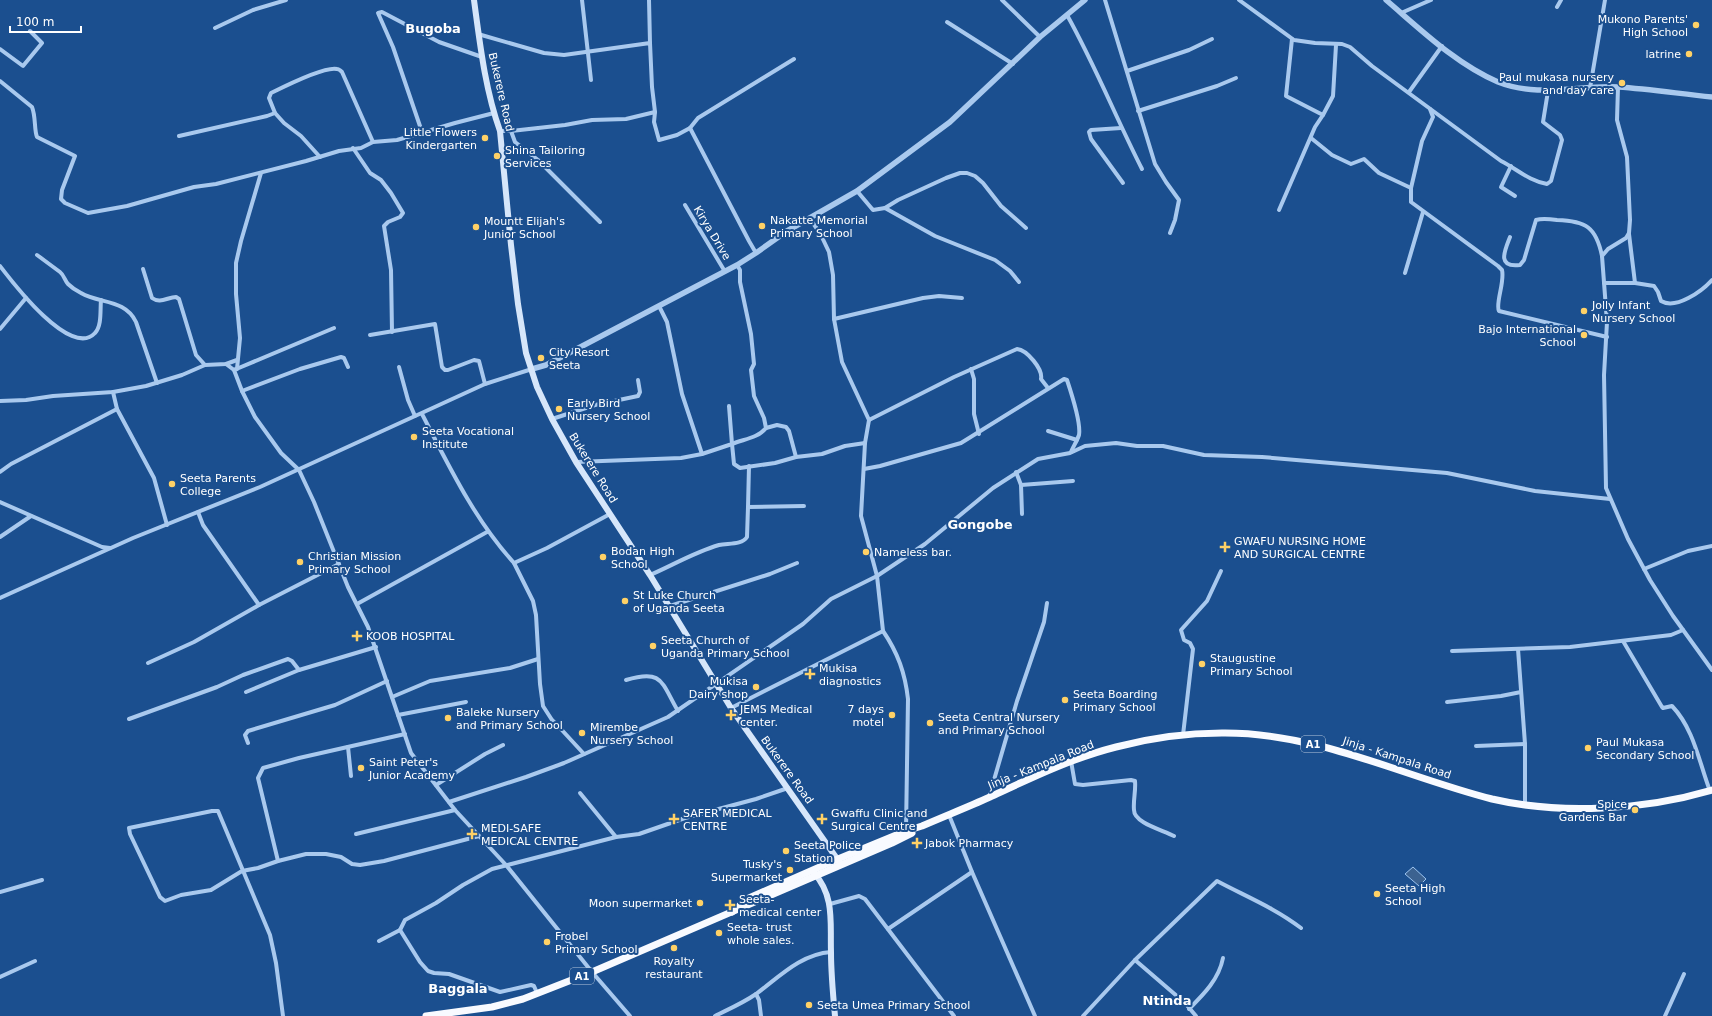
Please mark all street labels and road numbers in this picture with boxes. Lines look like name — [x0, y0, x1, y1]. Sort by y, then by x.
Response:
street label: Bukerere Road — [486, 51, 516, 133]
street label: Kirya Drive — [691, 204, 733, 263]
street label: Bukerere Road — [566, 430, 620, 506]
street label: Bukerere Road — [758, 734, 816, 806]
street label: Jinja - Kampala Road — [1340, 734, 1453, 782]
road number: A1 — [1301, 736, 1325, 752]
street label: Jinja - Kampala Road — [985, 738, 1096, 793]
road number: A1 — [570, 968, 594, 984]

